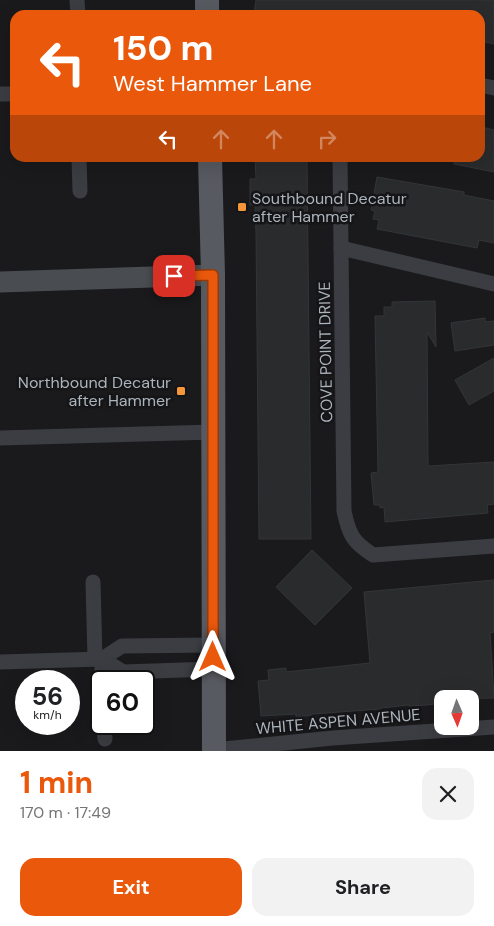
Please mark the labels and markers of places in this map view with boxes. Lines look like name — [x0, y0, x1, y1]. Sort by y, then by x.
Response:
place label: Southbound Decatur after Hammer — [252, 188, 407, 227]
marker: Southbound Decatur after Hammer — [236, 201, 248, 213]
pin — [153, 255, 195, 297]
place label: Northbound Decatur after Hammer — [18, 372, 171, 411]
marker: Northbound Decatur after Hammer — [175, 385, 187, 397]

